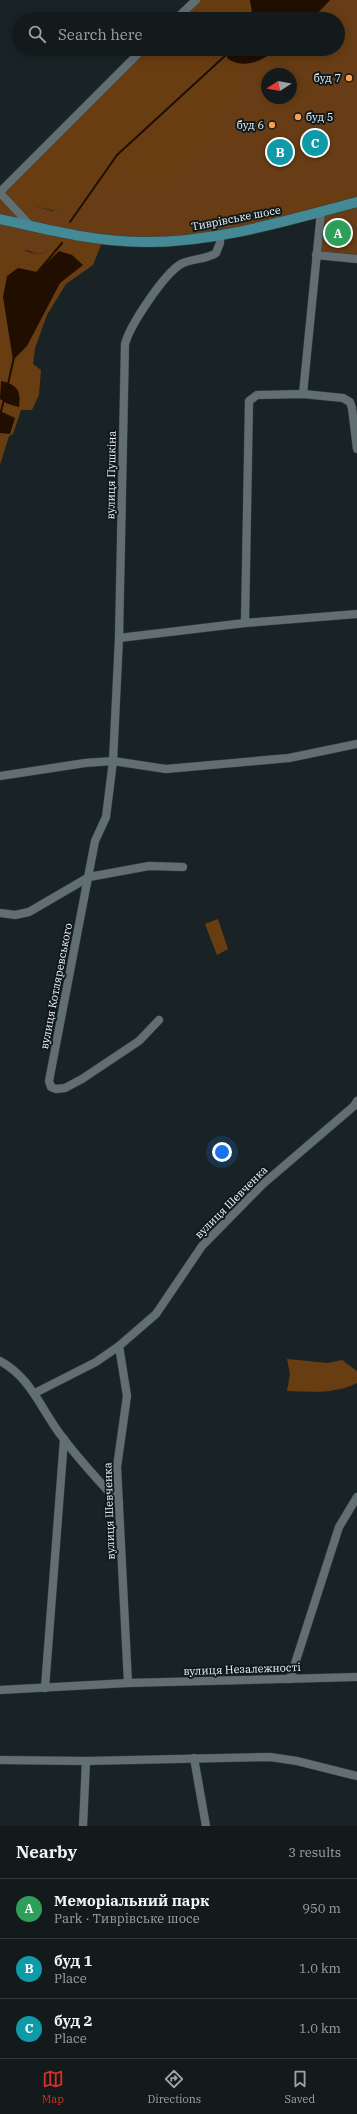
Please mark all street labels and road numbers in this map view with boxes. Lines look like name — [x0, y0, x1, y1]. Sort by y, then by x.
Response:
street label: Тиврівське шосе — [190, 202, 282, 234]
street label: вулиця Пушкіна — [103, 430, 119, 520]
street label: вулиця Котляревського — [37, 922, 75, 1050]
street label: вулиця Шевченка — [192, 1163, 270, 1241]
street label: вулиця Шевченка — [100, 1462, 118, 1560]
street label: вулиця Незалежності — [183, 1660, 302, 1678]

